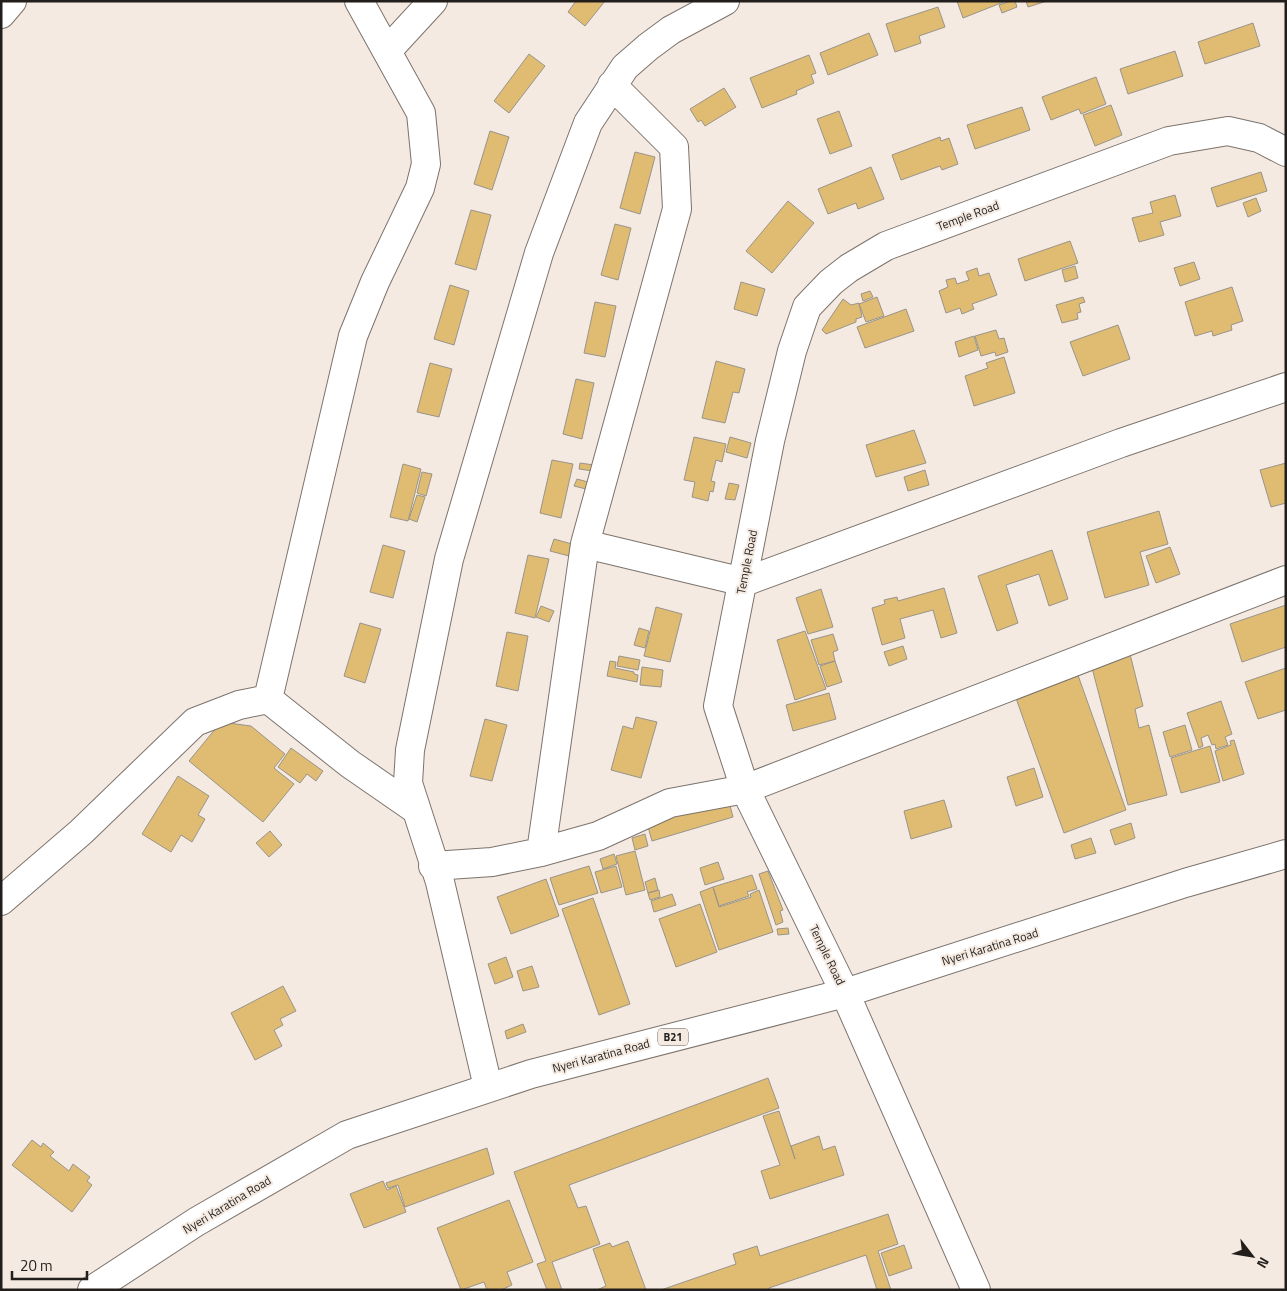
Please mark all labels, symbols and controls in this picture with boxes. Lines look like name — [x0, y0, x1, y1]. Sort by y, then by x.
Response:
street label: Temple Road — [934, 195, 1002, 236]
street label: Temple Road — [731, 528, 762, 596]
street label: Temple Road — [805, 921, 850, 988]
street label: Nyeri Karatina Road — [939, 923, 1041, 970]
road number: B21 — [658, 1028, 688, 1046]
street label: Nyeri Karatina Road — [550, 1033, 652, 1078]
street label: Nyeri Karatina Road — [179, 1171, 275, 1239]
north arrow — [1227, 1231, 1277, 1281]
scale bar — [12, 1248, 88, 1280]
text: N — [1252, 1253, 1275, 1273]
text: 20 m — [20, 1254, 53, 1277]

